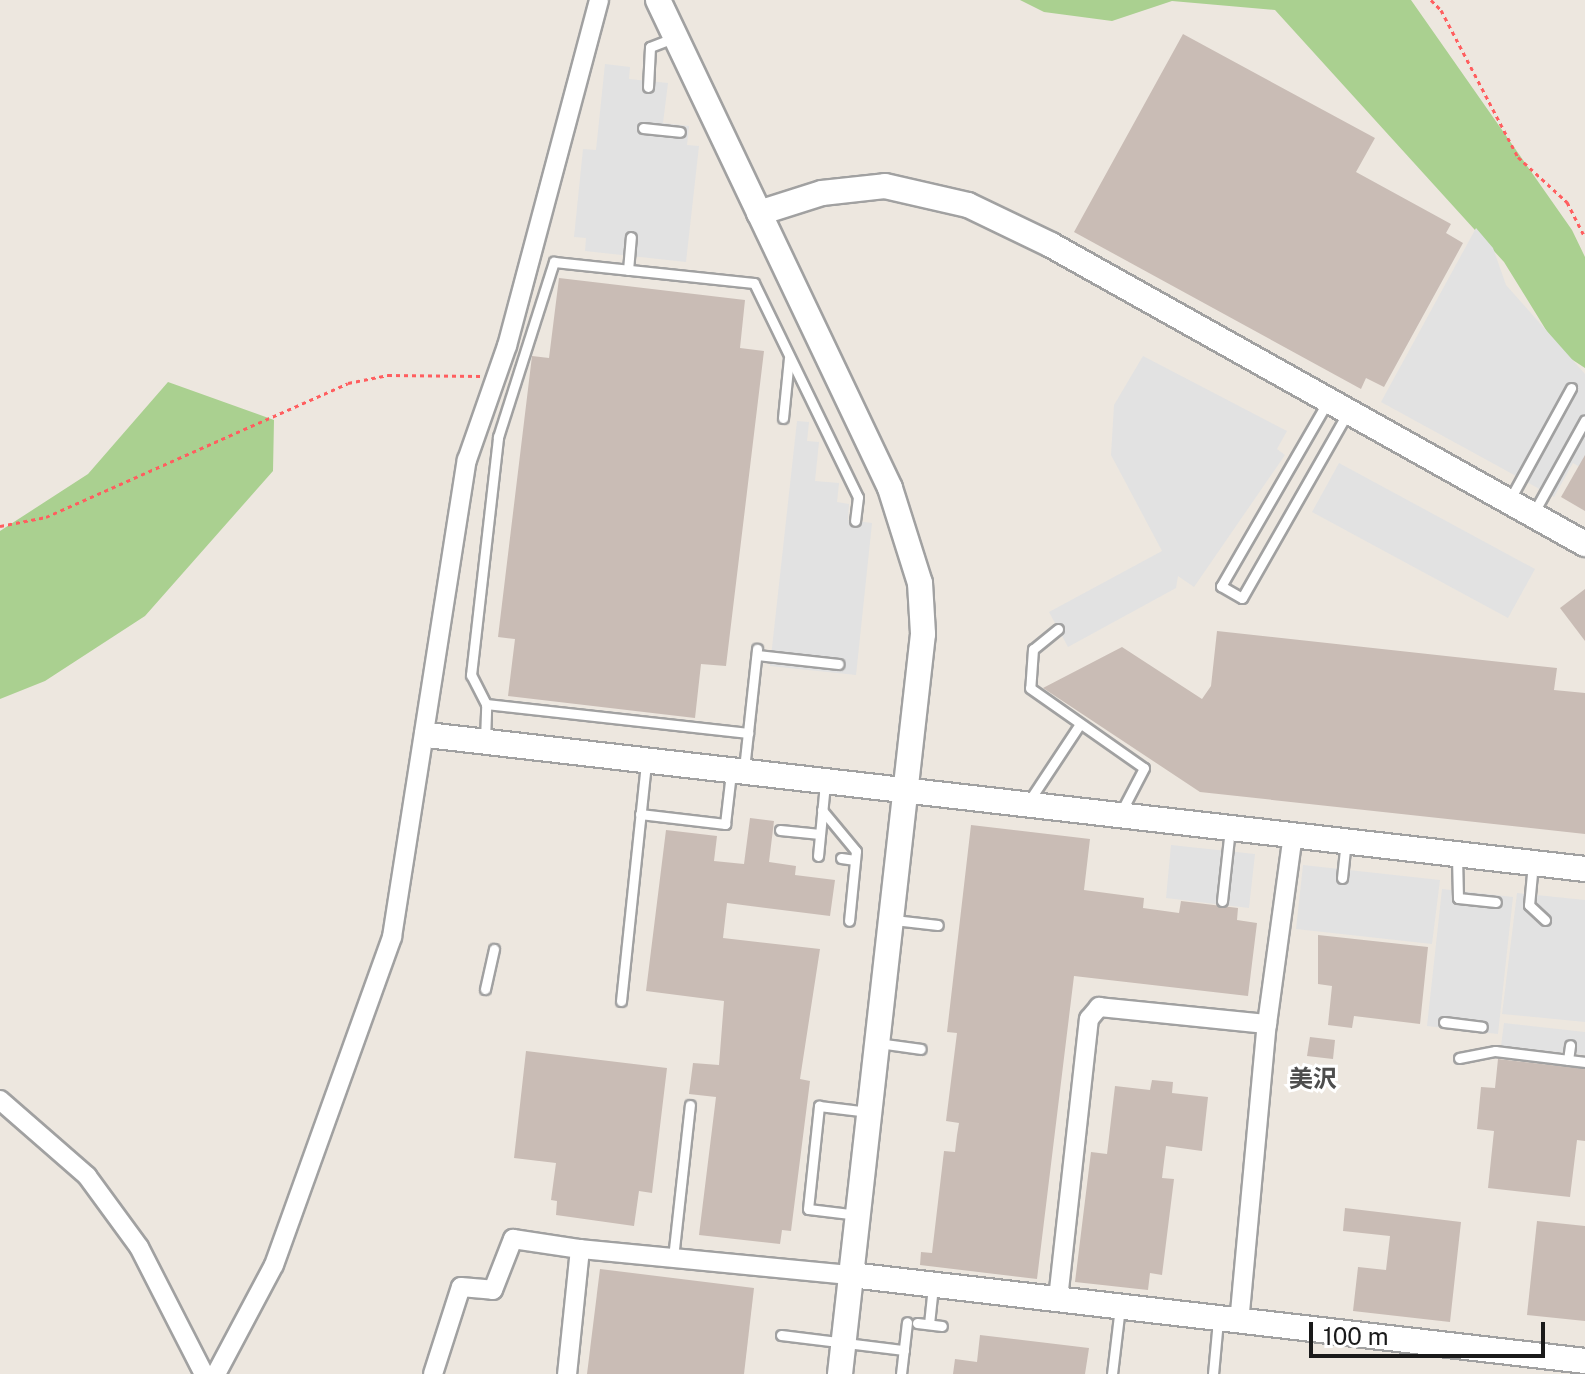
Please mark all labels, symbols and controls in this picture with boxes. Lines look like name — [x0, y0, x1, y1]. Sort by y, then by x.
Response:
district label: 美沢 — [1289, 1065, 1337, 1093]
scale bar — [1313, 1306, 1549, 1356]
text: 100 m — [1323, 1322, 1389, 1350]

